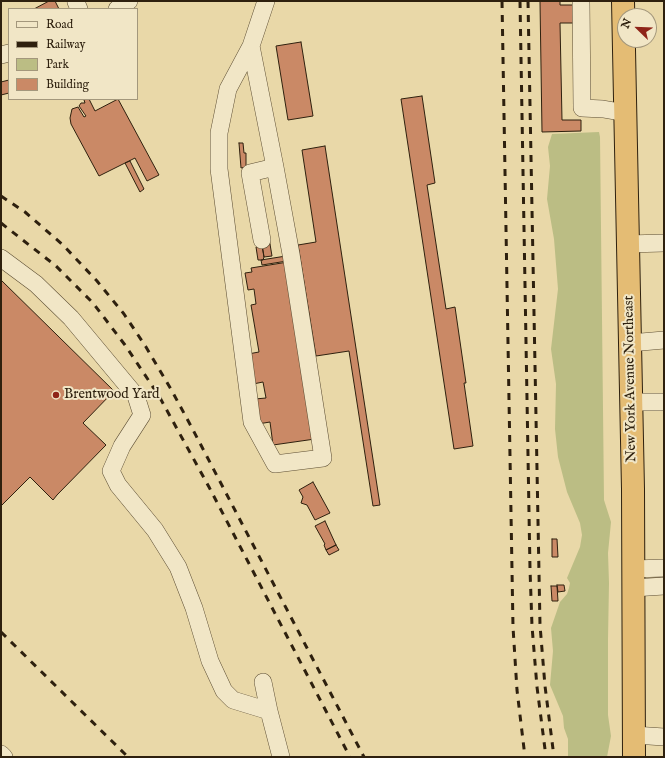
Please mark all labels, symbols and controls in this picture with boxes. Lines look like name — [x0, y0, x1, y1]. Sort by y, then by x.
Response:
legend — [8, 8, 138, 100]
north arrow — [617, 8, 657, 48]
text: Road — [46, 17, 73, 32]
text: N — [619, 17, 635, 31]
text: Railway — [46, 37, 85, 52]
text: Park — [46, 57, 69, 72]
text: Building — [46, 77, 89, 92]
street label: New York Avenue Northeast — [621, 295, 641, 463]
place label: Brentwood Yard — [64, 387, 160, 403]
marker: Brentwood Yard — [51, 390, 61, 400]

